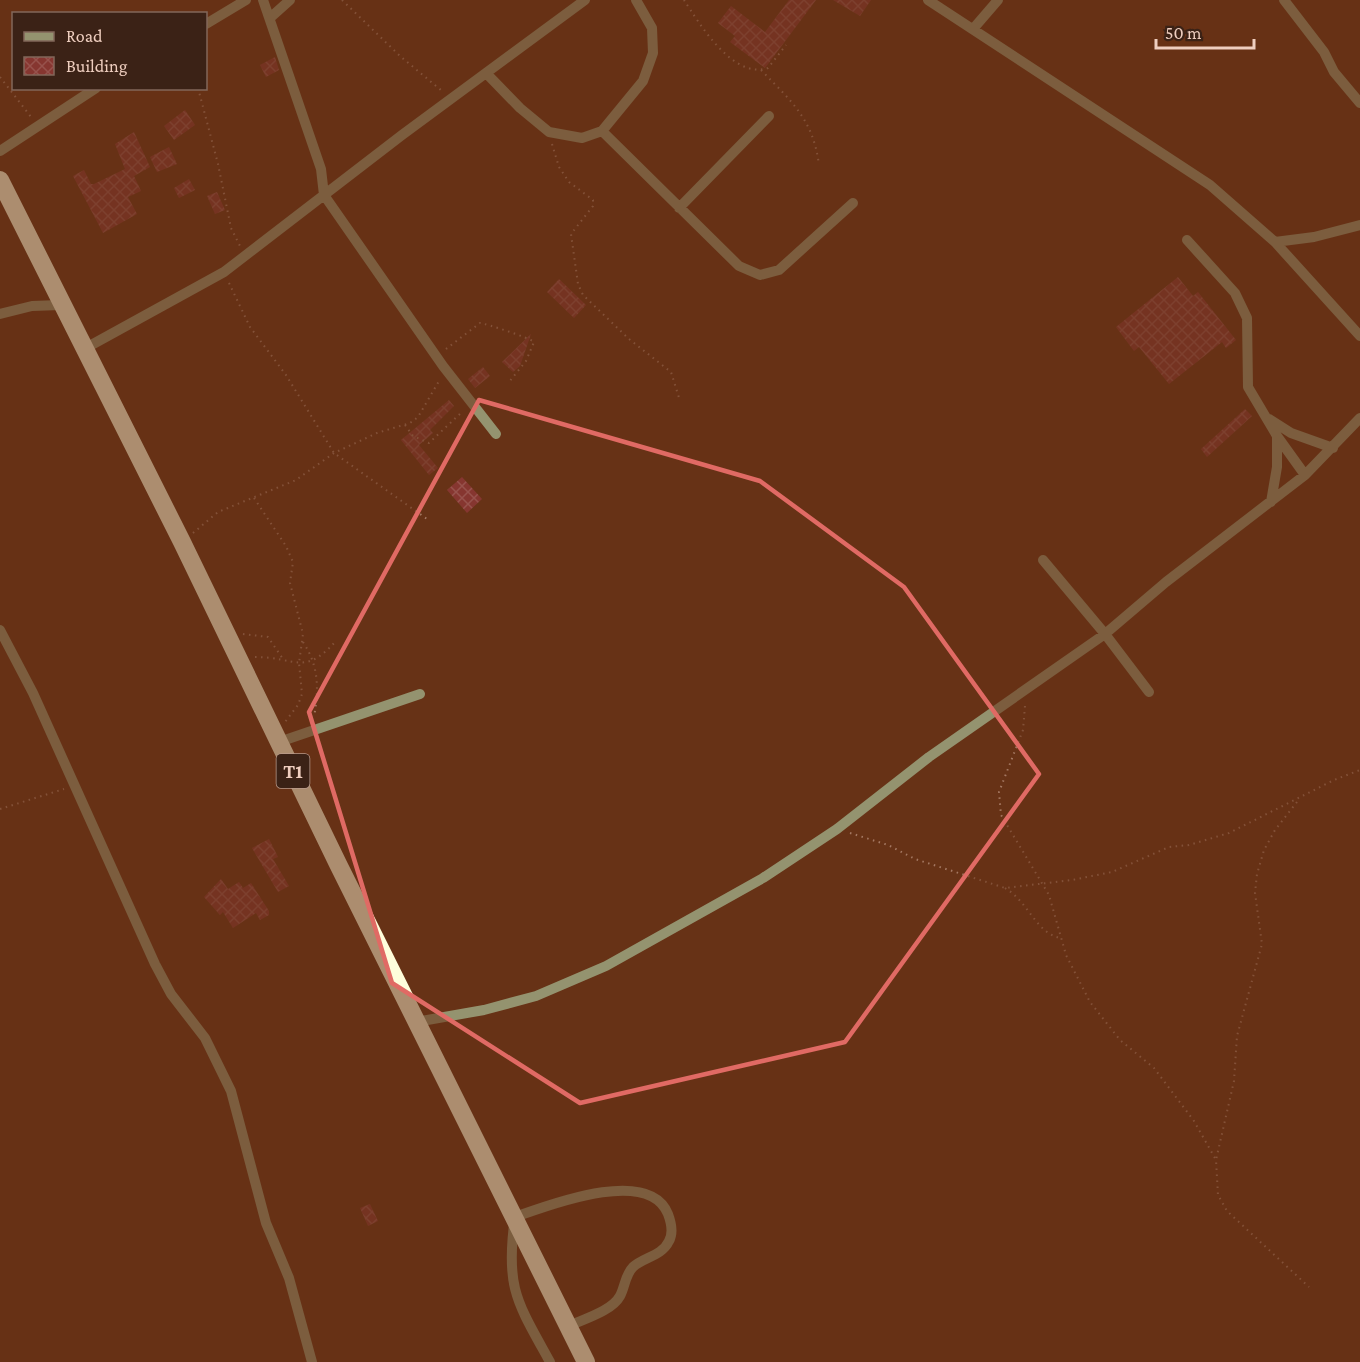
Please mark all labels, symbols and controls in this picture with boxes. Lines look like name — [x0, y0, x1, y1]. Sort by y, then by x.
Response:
legend — [12, 12, 207, 90]
scale bar — [1156, 12, 1254, 50]
text: 50 m — [1165, 23, 1202, 43]
text: Road — [66, 26, 103, 46]
text: Building — [66, 56, 128, 76]
road number: T1 — [276, 754, 310, 788]

